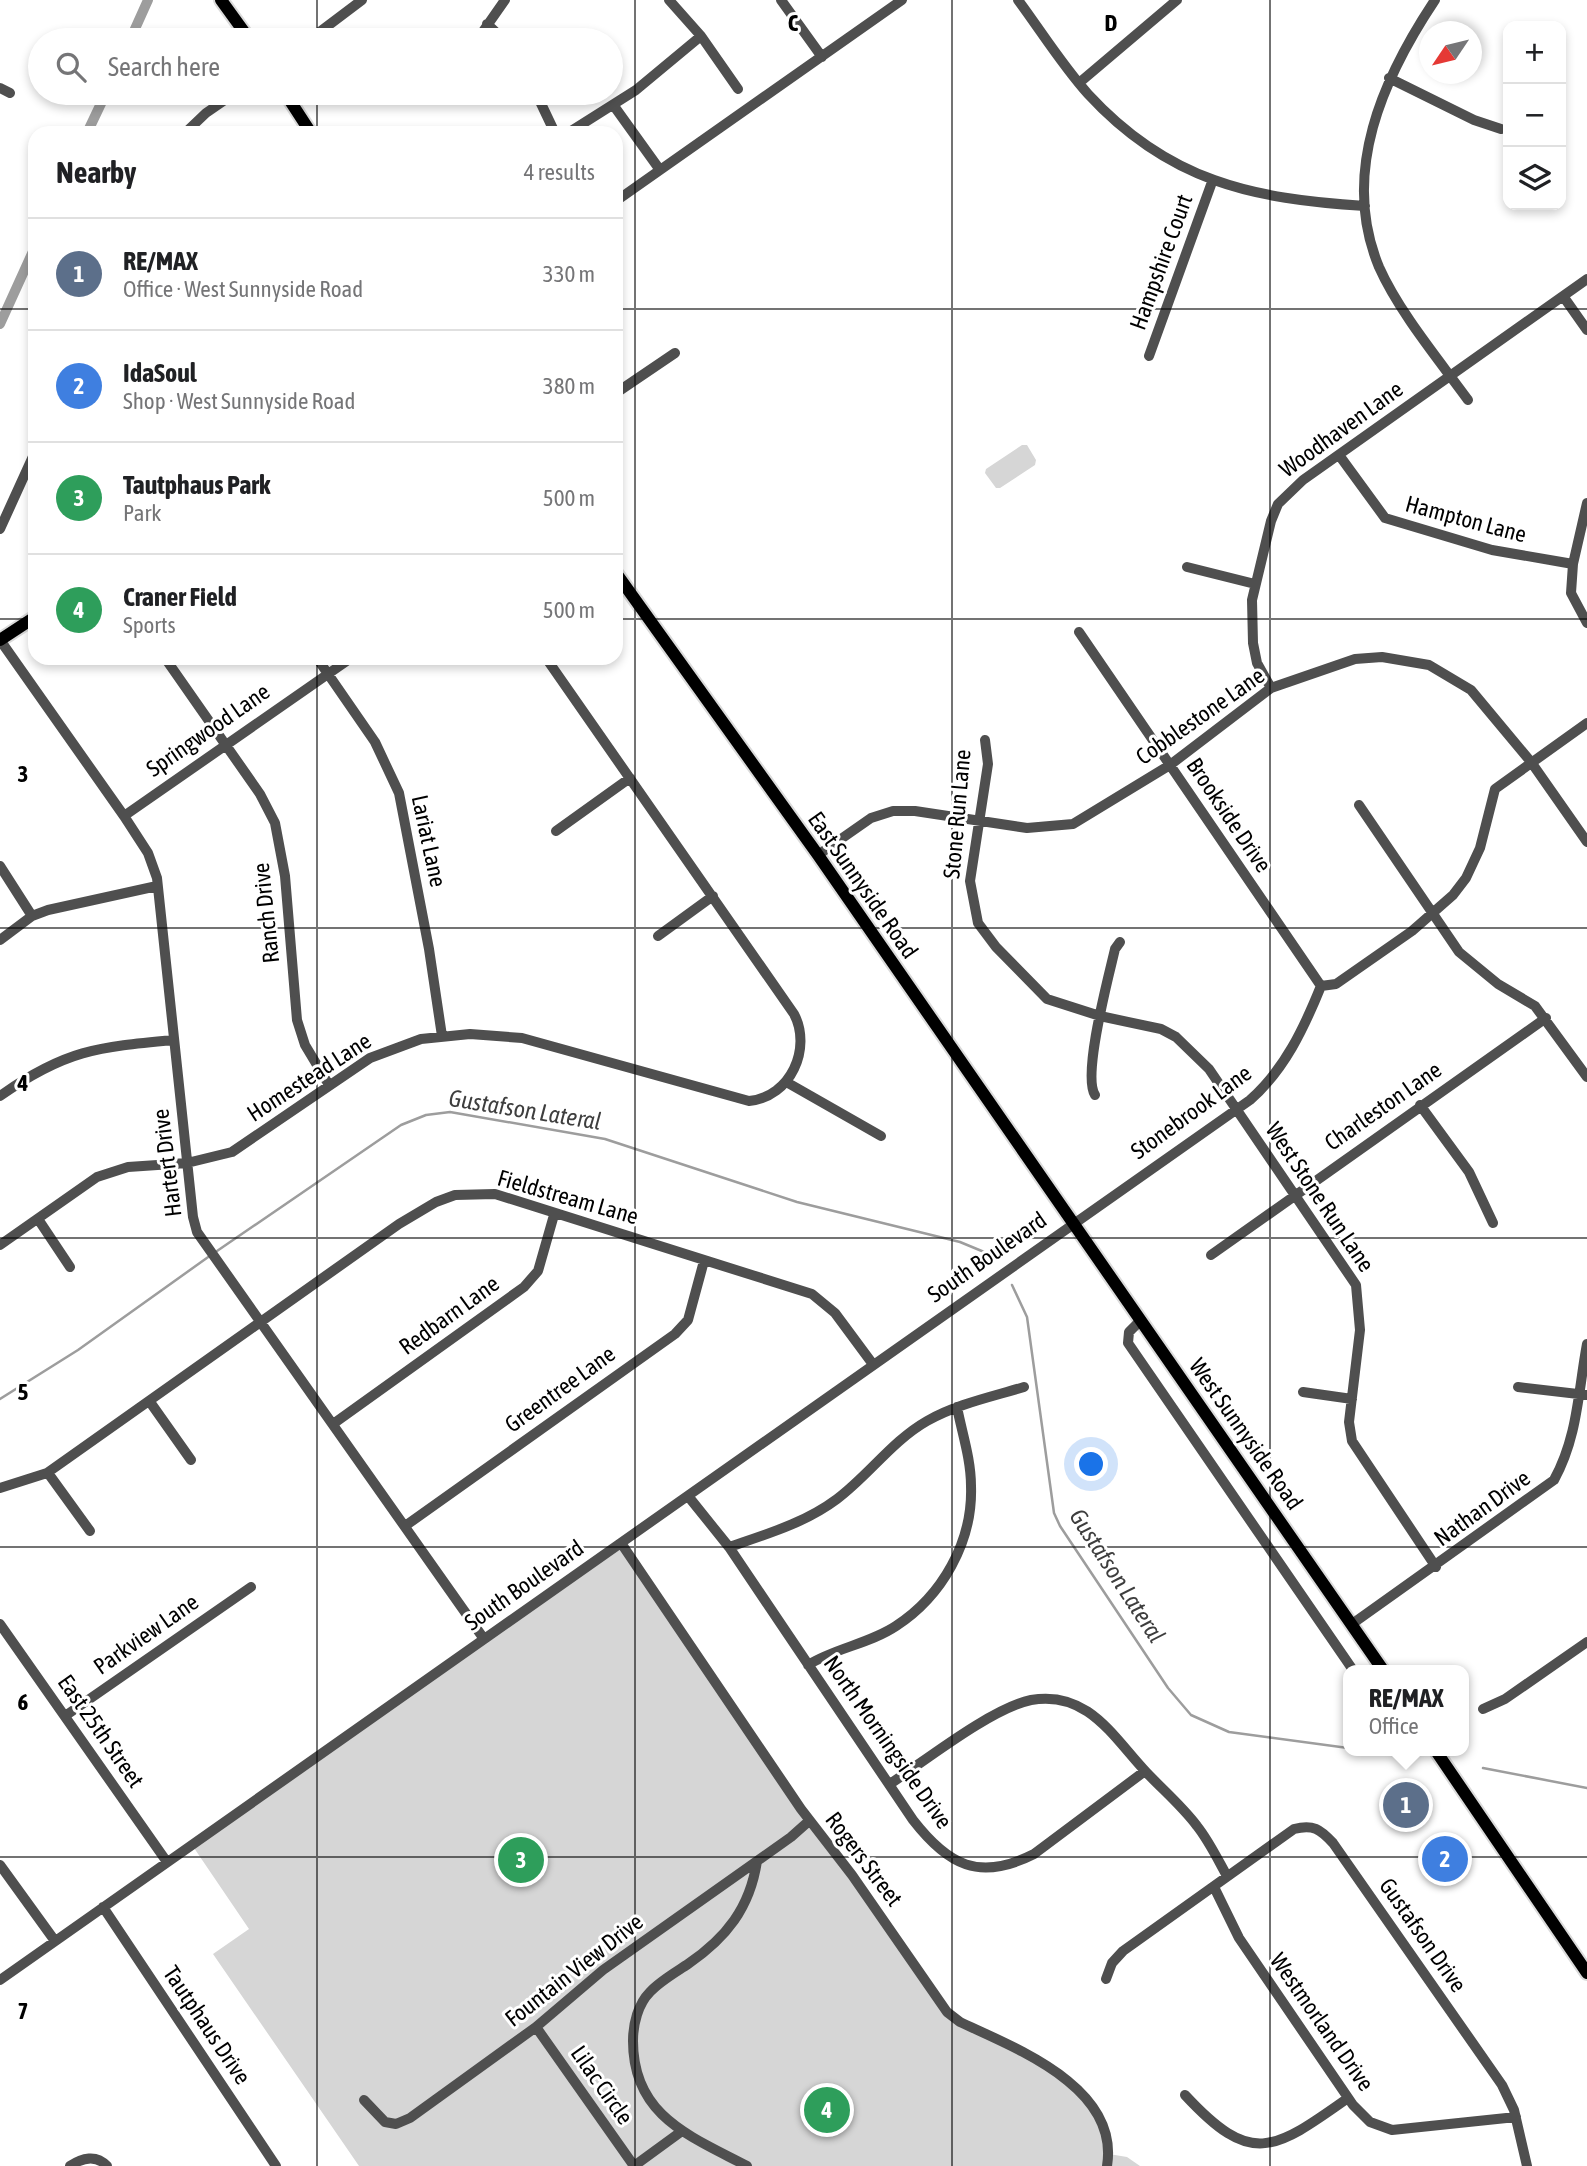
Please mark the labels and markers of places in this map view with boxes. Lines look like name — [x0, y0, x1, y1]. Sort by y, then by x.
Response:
pin: 1 — [1383, 1779, 1429, 1831]
pin: 2 — [1422, 1833, 1468, 1885]
pin: 3 — [498, 1834, 544, 1886]
pin: 4 — [804, 2084, 850, 2136]

